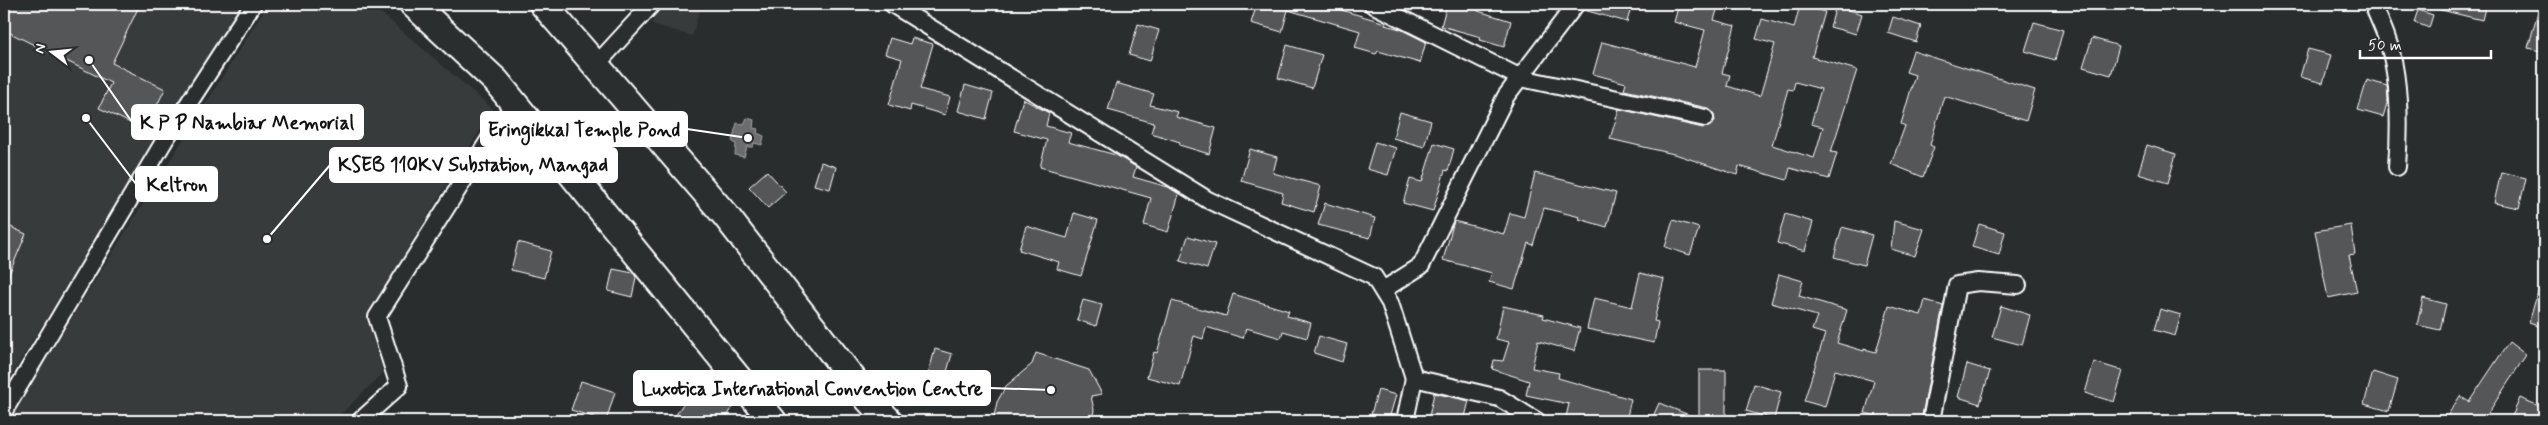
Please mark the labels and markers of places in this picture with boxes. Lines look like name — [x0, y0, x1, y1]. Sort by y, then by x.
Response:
callout: K P P Nambiar Memorial — [132, 105, 363, 139]
callout: Eringikkal Temple Pond — [481, 112, 687, 146]
callout: KSEB 110KV Substation, Mangad — [330, 148, 617, 182]
callout: Keltron — [136, 167, 217, 201]
callout: Luxotica International Convention Centre — [634, 371, 990, 405]

